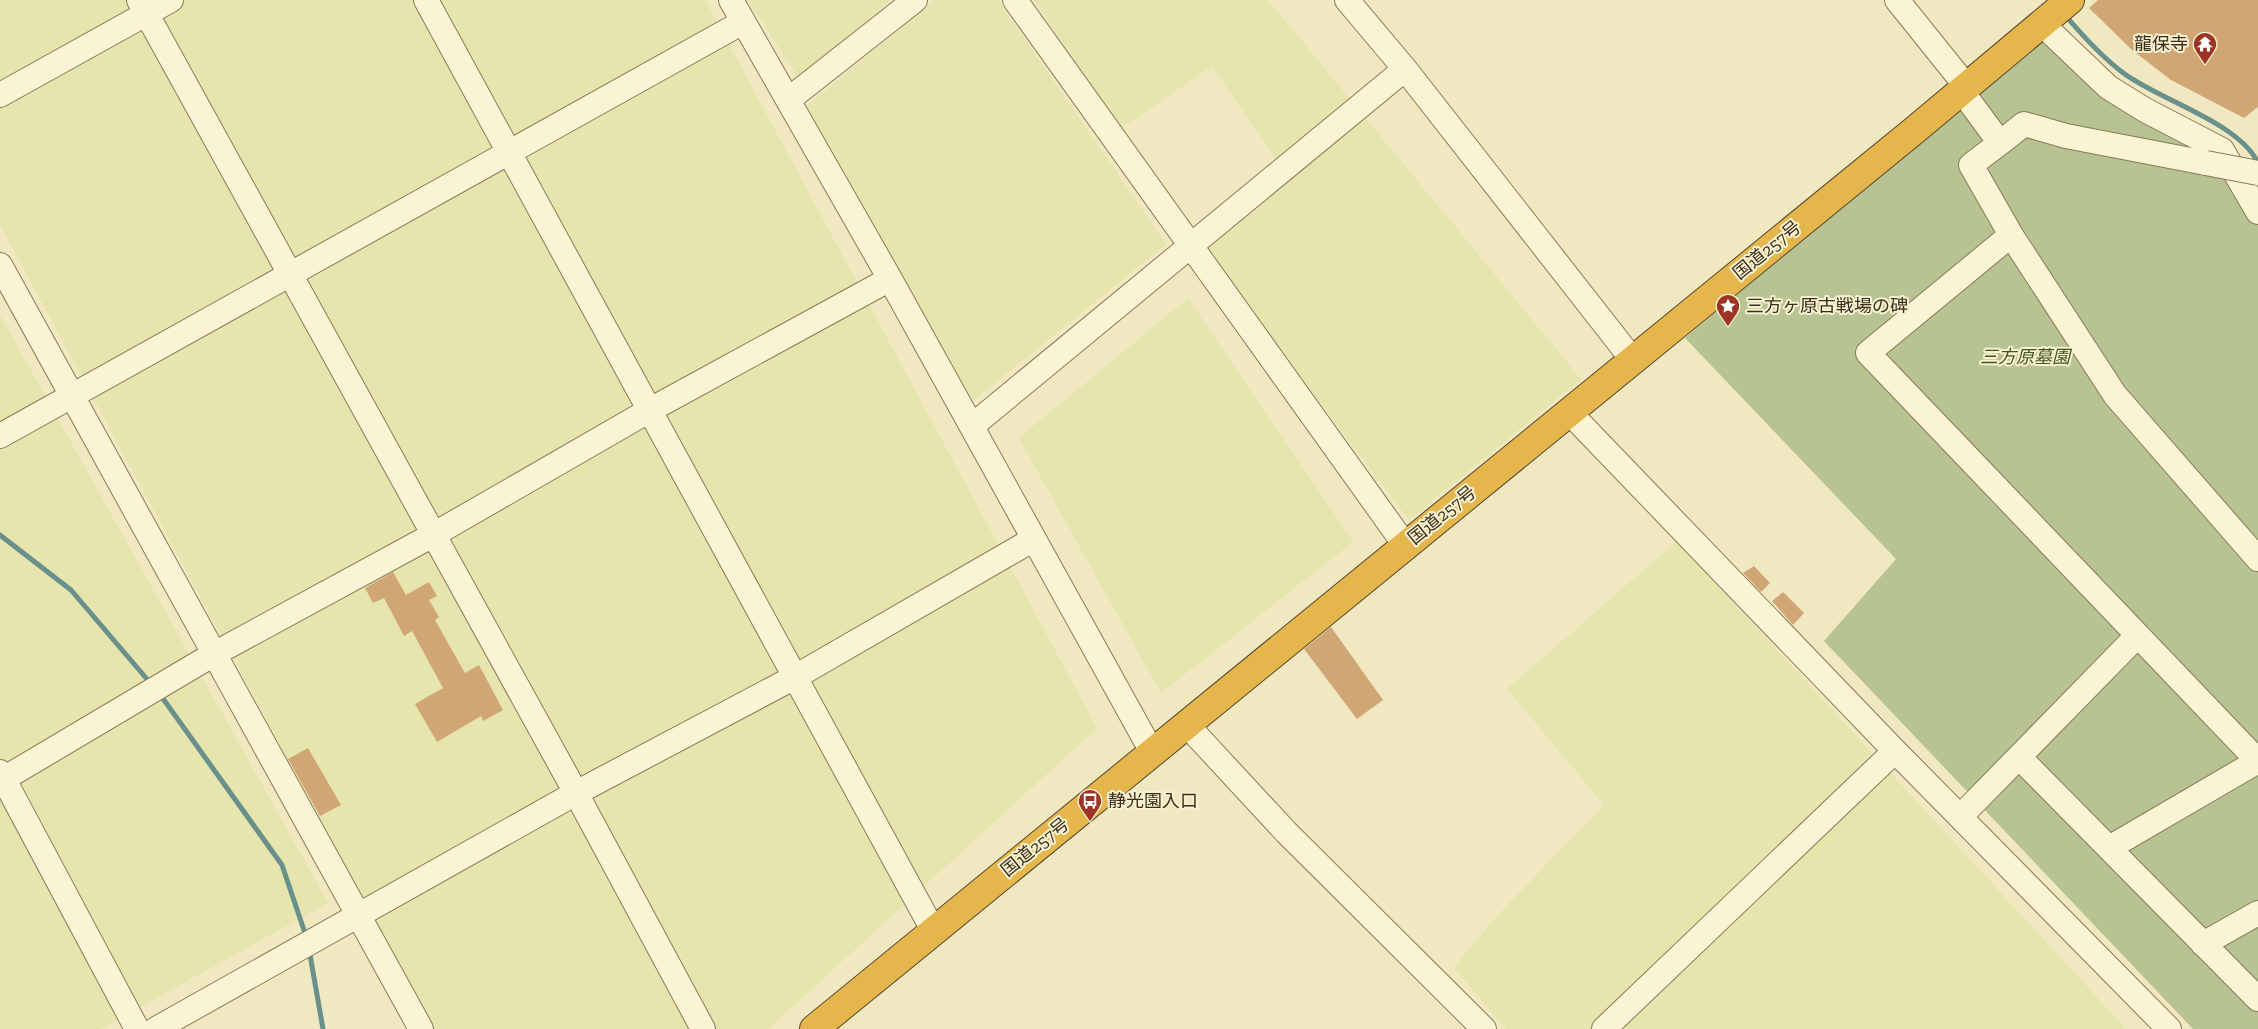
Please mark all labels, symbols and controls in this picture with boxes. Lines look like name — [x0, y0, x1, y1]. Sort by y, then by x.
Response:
temple icon: 龍保寺 — [2192, 31, 2218, 65]
place label: 龍保寺 — [2134, 33, 2188, 55]
street label: 国道257号 — [1729, 216, 1805, 284]
place icon: 三方ヶ原古戦場の碑 — [1715, 293, 1741, 327]
place label: 三方ヶ原古戦場の碑 — [1746, 295, 1908, 317]
park label: 三方原墓園 — [1980, 346, 2073, 368]
street label: 国道257号 — [1404, 481, 1480, 549]
bus stop icon: 静光園入口 — [1077, 788, 1103, 822]
place label: 静光園入口 — [1108, 790, 1198, 812]
street label: 国道257号 — [997, 813, 1073, 881]

